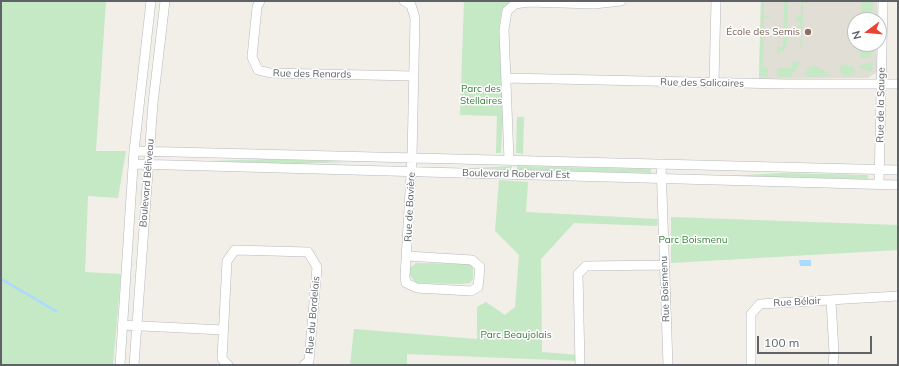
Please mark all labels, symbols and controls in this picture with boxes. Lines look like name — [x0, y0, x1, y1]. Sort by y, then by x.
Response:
north arrow — [847, 12, 887, 52]
place label: École des Semis — [726, 26, 800, 38]
marker: École des Semis — [803, 27, 813, 37]
text: N — [849, 29, 864, 41]
street label: Rue des Renards — [273, 67, 351, 81]
street label: Rue de la Sauge — [874, 67, 888, 143]
street label: Rue des Salicaires — [660, 76, 744, 90]
park label: Parc des Stellaires — [460, 83, 502, 106]
street label: Boulevard Béliveau — [137, 138, 157, 228]
street label: Boulevard Roberval Est — [462, 167, 570, 181]
street label: Rue de Bavière — [402, 172, 418, 242]
park label: Parc Boismenu — [658, 234, 728, 246]
street label: Rue Boismenu — [658, 256, 672, 322]
street label: Rue du Bordelais — [304, 275, 322, 355]
street label: Rue Bélair — [773, 295, 821, 309]
scale bar — [759, 328, 874, 354]
park label: Parc Beaujolais — [480, 329, 552, 341]
text: 100 m — [764, 335, 799, 350]

